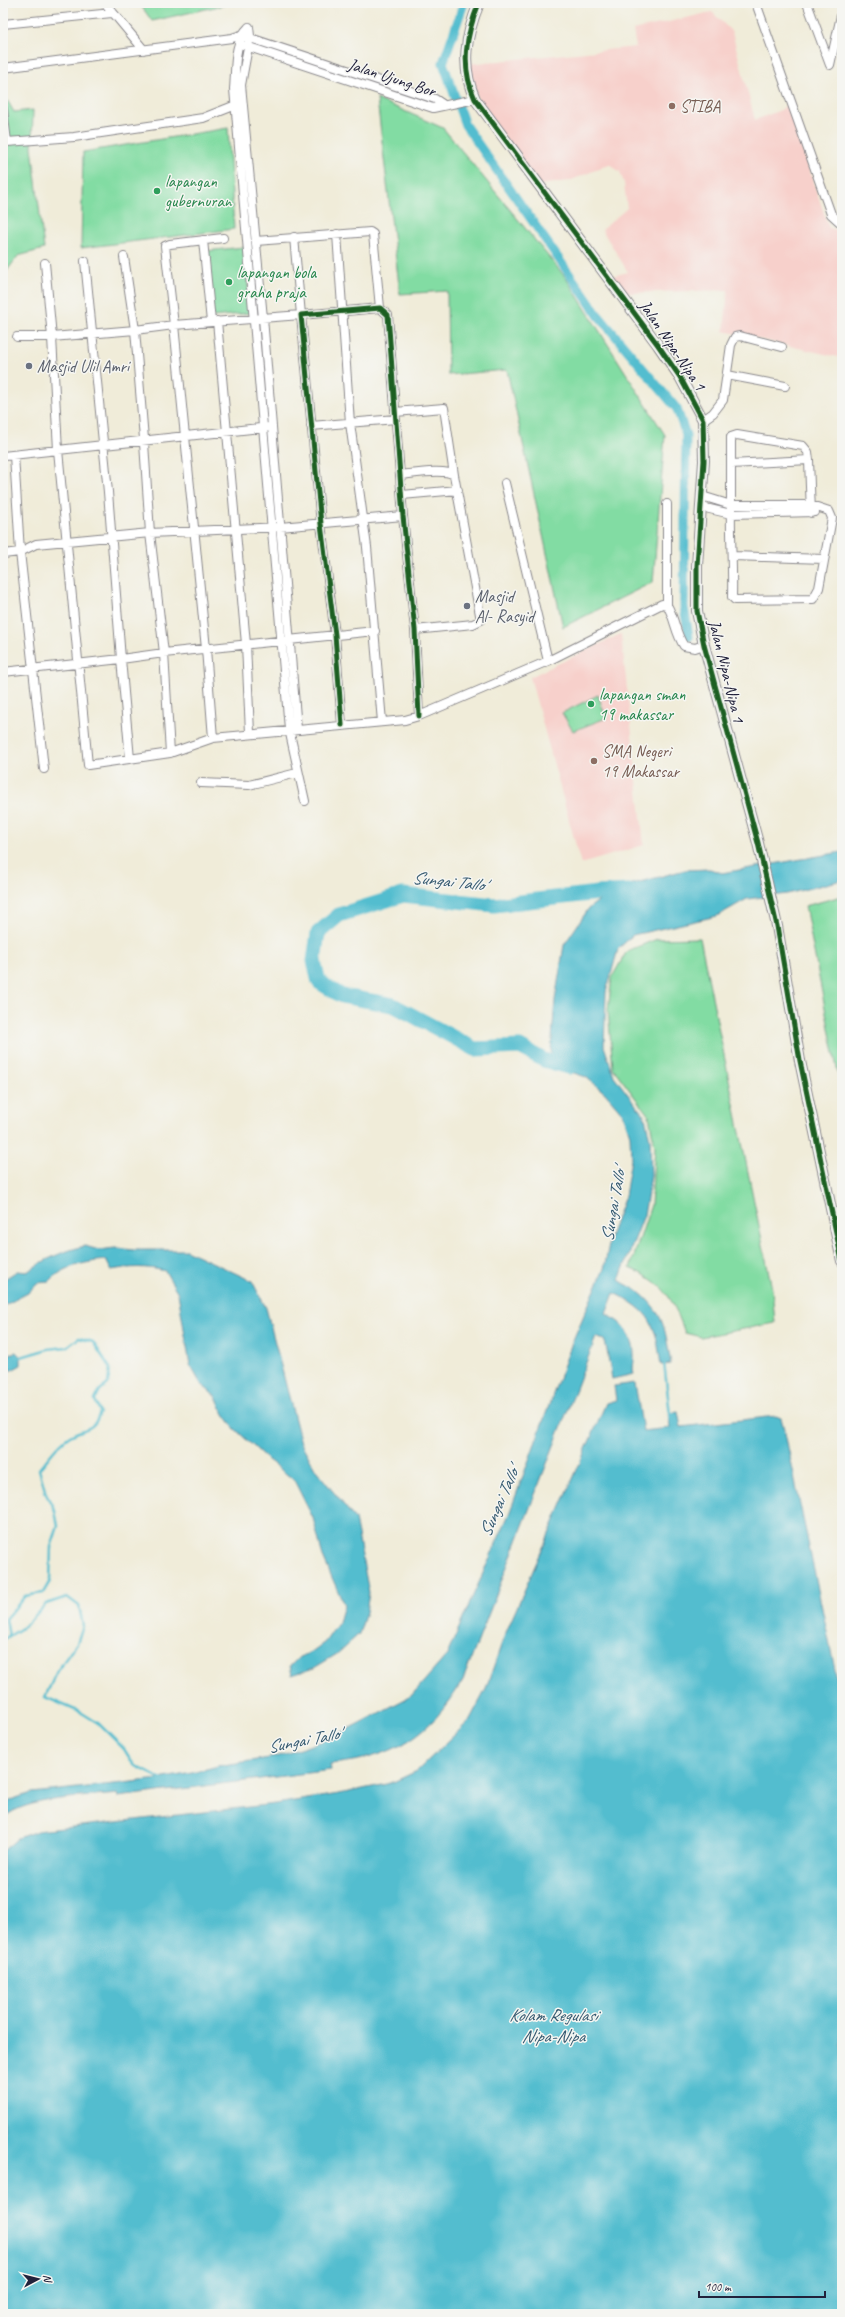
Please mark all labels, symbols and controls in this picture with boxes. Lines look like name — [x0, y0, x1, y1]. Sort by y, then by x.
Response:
street label: Jalan Ujung Bor — [345, 53, 440, 102]
place label: STIBA — [680, 96, 721, 117]
marker: STIBA — [667, 101, 677, 111]
place label: lapangan gubernuran — [165, 171, 233, 212]
marker: lapangan gubernuran — [152, 186, 162, 196]
place label: lapangan bola graha praja — [237, 262, 317, 303]
marker: lapangan bola graha praja — [224, 277, 234, 287]
street label: Jalan Nipa-Nipa 1 — [634, 295, 711, 396]
place label: Masjid Ulil Amri — [37, 356, 131, 377]
marker: Masjid Ulil Amri — [24, 361, 34, 371]
place label: Masjid Al- Rasyid — [475, 586, 536, 627]
marker: Masjid Al- Rasyid — [462, 601, 472, 611]
street label: Jalan Nipa-Nipa 1 — [703, 617, 750, 726]
place label: lapangan sman 19 makassar — [599, 684, 686, 725]
marker: lapangan sman 19 makassar — [586, 699, 596, 709]
place label: SMA Negeri 19 Makassar — [602, 741, 681, 782]
marker: SMA Negeri 19 Makassar — [589, 756, 599, 766]
water label: Sungai Tallo' — [411, 866, 494, 897]
water label: Sungai Tallo' — [596, 1160, 631, 1243]
water label: Sungai Tallo' — [474, 1458, 527, 1540]
water label: Sungai Tallo' — [266, 1721, 349, 1758]
water label: Kolam Regulasi Nipa-Nipa — [509, 2004, 602, 2047]
north arrow — [18, 2259, 58, 2299]
scale bar — [699, 2273, 825, 2299]
text: N — [41, 2274, 56, 2284]
text: 100 m — [705, 2279, 732, 2295]

